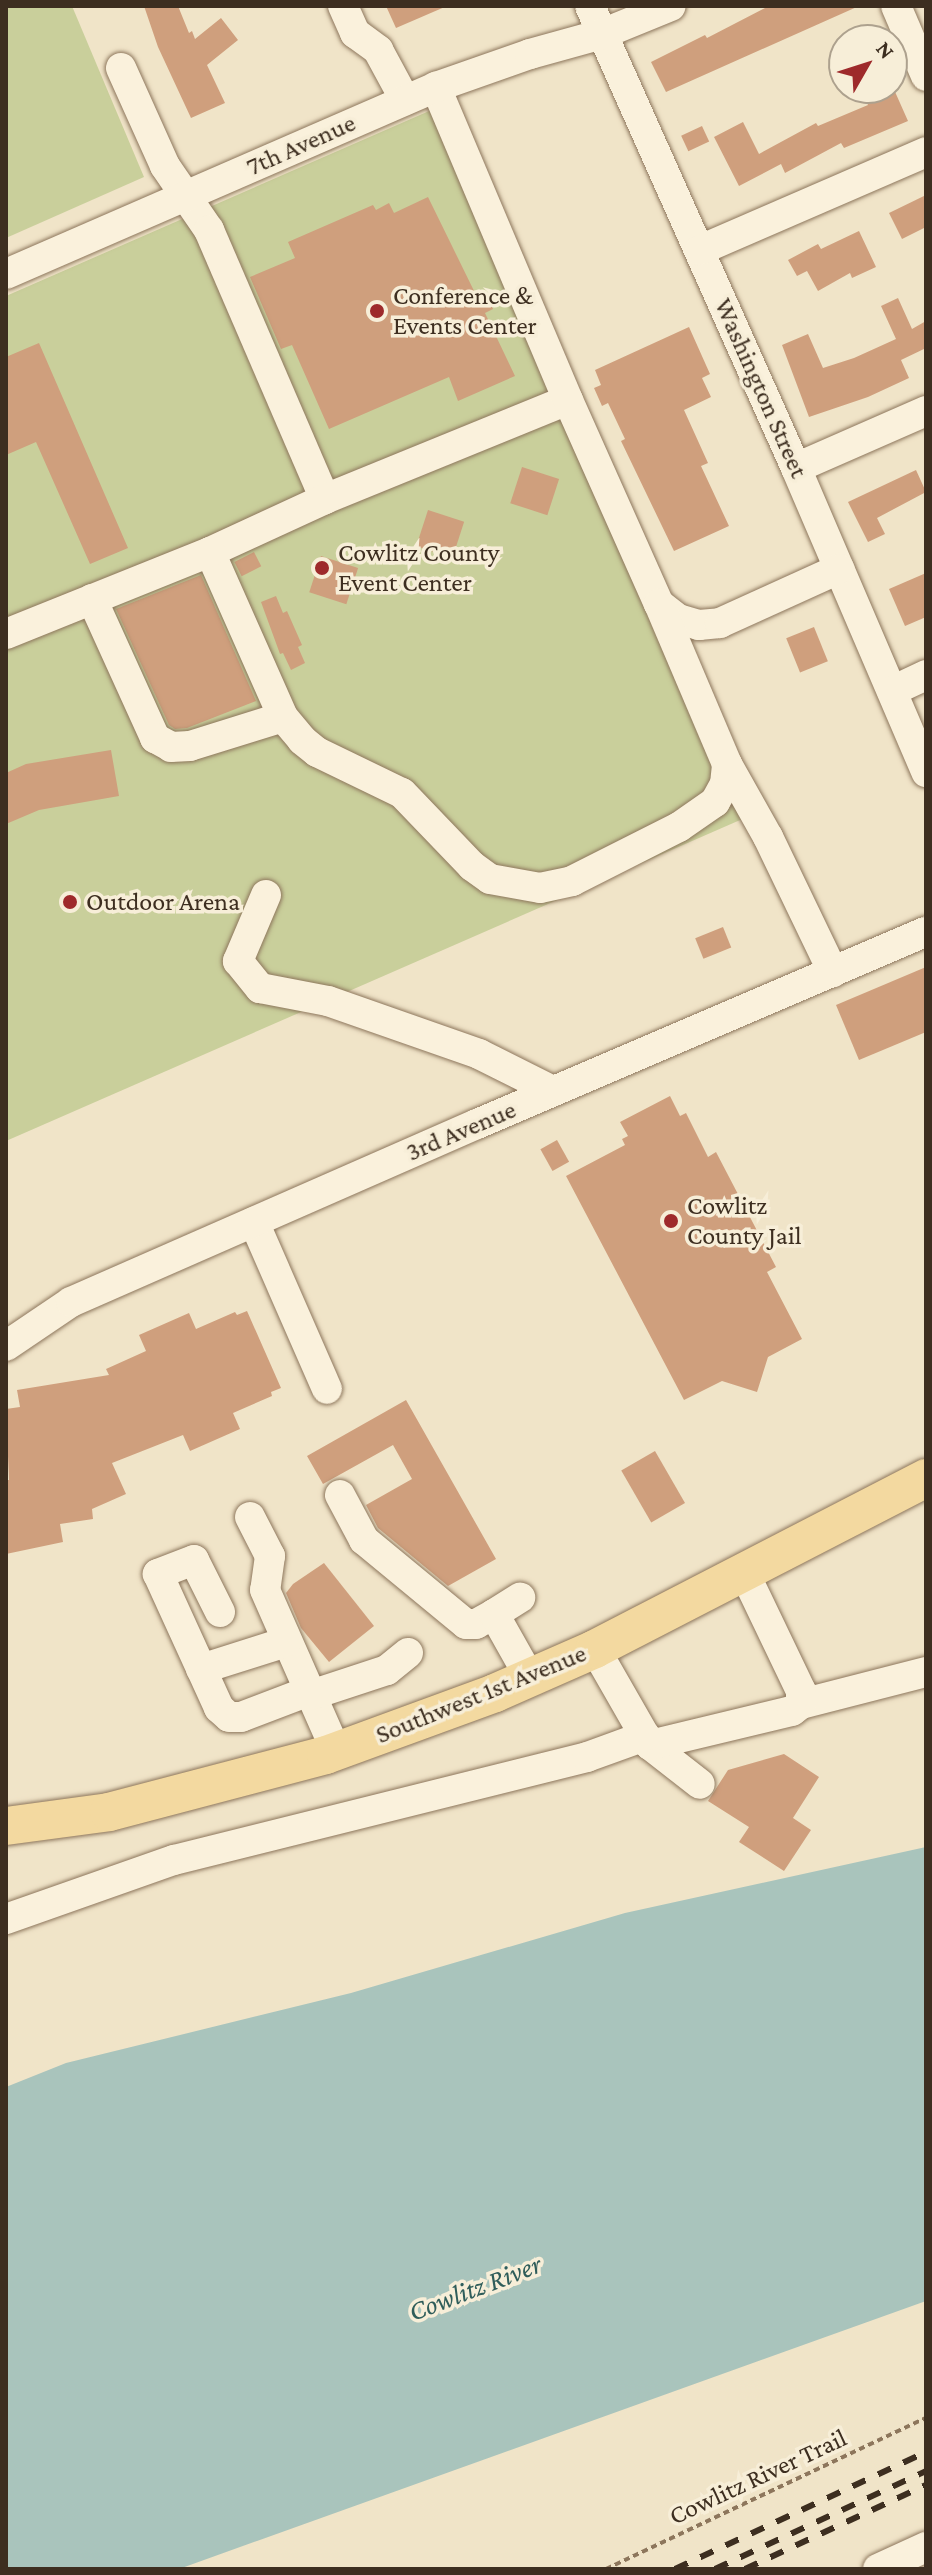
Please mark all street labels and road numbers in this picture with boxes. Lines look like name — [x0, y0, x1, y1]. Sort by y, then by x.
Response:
street label: 7th Avenue — [242, 107, 360, 183]
street label: Washington Street — [707, 293, 815, 483]
street label: 3rd Avenue — [401, 1094, 521, 1168]
street label: Southwest 1st Avenue — [371, 1638, 591, 1750]
street label: Cowlitz River Trail — [664, 2422, 852, 2532]

